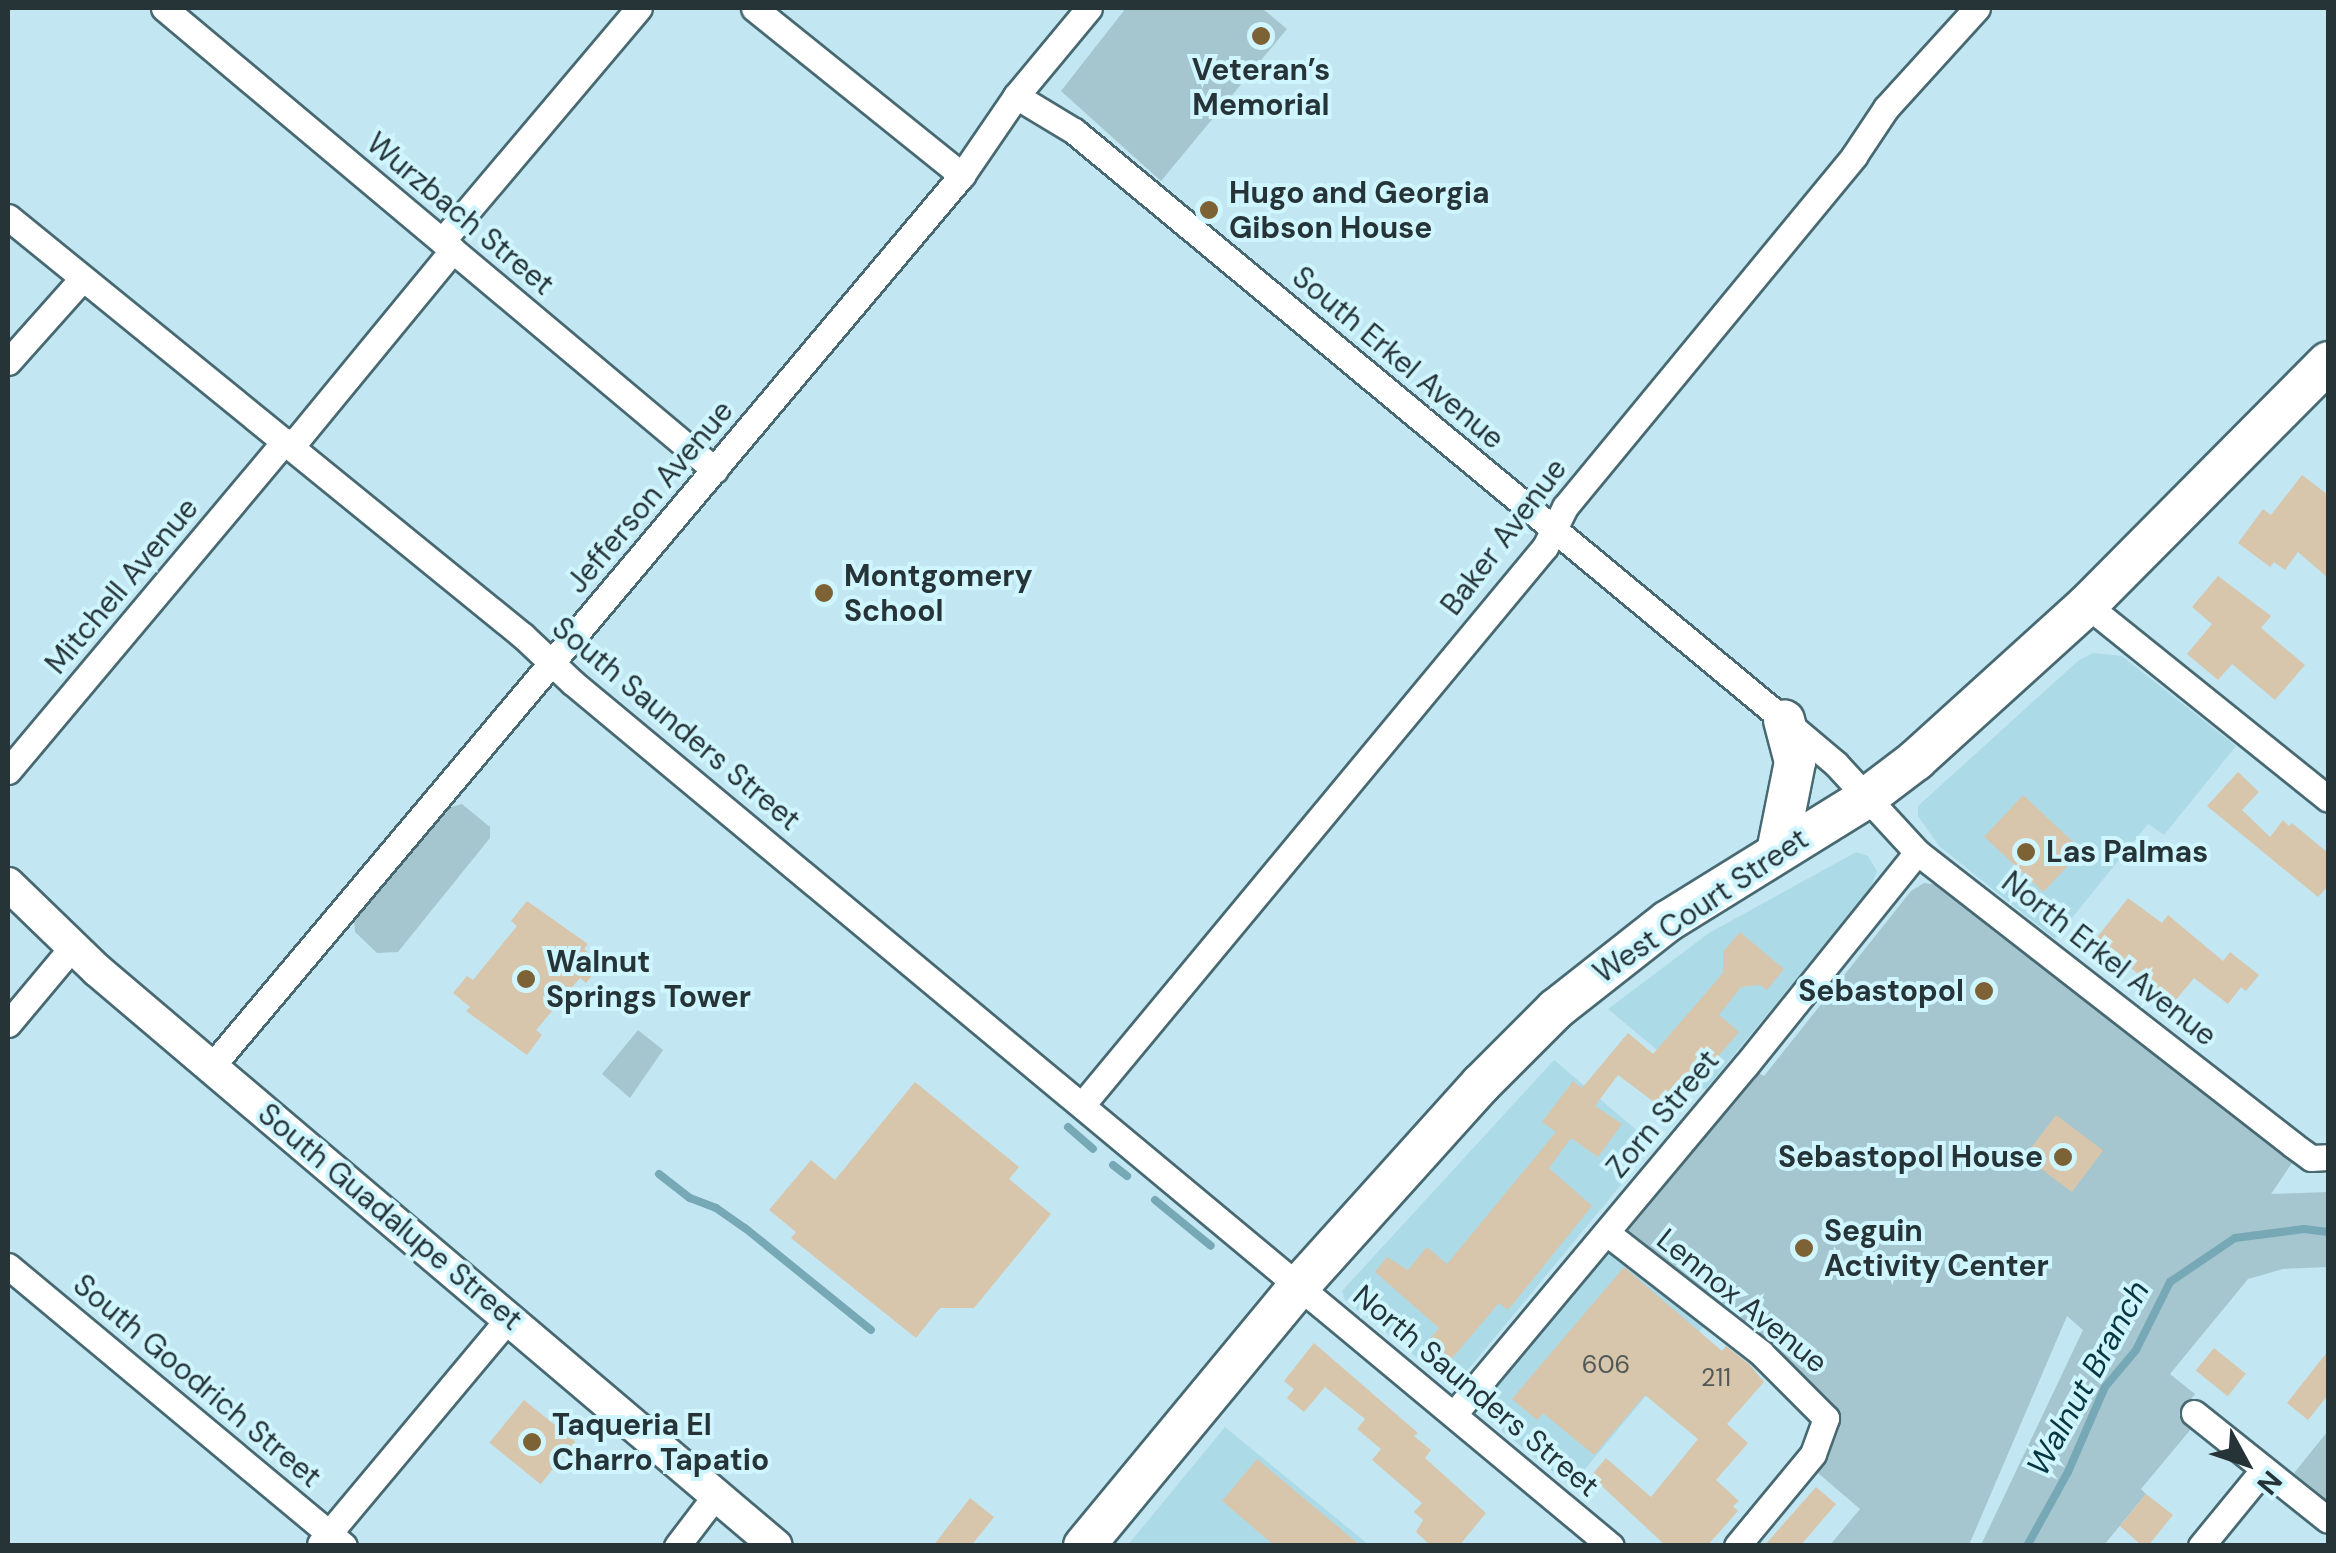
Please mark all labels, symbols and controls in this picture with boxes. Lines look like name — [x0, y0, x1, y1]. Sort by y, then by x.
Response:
marker: Veteran’s Memorial — [1250, 25, 1272, 47]
place label: Veteran’s Memorial — [1192, 52, 1330, 122]
street label: Wurzbach Street — [359, 125, 561, 303]
place label: Hugo and Georgia Gibson House — [1229, 175, 1490, 246]
marker: Hugo and Georgia Gibson House — [1198, 199, 1220, 221]
street label: South Erkel Avenue — [1285, 259, 1511, 457]
street label: Jefferson Avenue — [559, 394, 741, 600]
street label: Baker Avenue — [1434, 452, 1574, 622]
street label: Mitchell Avenue — [38, 491, 206, 681]
place label: Montgomery School — [844, 558, 1033, 628]
marker: Montgomery School — [813, 582, 835, 604]
street label: South Saunders Street — [545, 610, 807, 838]
street label: West Court Street — [1587, 821, 1815, 991]
place label: Las Palmas — [2046, 834, 2208, 870]
marker: Las Palmas — [2015, 841, 2037, 863]
street label: North Erkel Avenue — [1995, 864, 2223, 1054]
place label: Walnut Springs Tower — [546, 944, 751, 1014]
marker: Walnut Springs Tower — [515, 968, 537, 990]
place label: Sebastopol — [1798, 973, 1964, 1009]
marker: Sebastopol — [1973, 980, 1995, 1002]
street label: Zorn Street — [1599, 1043, 1727, 1185]
street label: South Guadalupe Street — [251, 1096, 529, 1338]
place label: Sebastopol House — [1778, 1139, 2043, 1175]
marker: Sebastopol House — [2052, 1146, 2074, 1168]
place label: Seguin Activity Center — [1824, 1213, 2049, 1284]
street label: Lennox Avenue — [1650, 1221, 1834, 1381]
marker: Seguin Activity Center — [1793, 1237, 1815, 1259]
street label: South Goodrich Street — [66, 1267, 328, 1495]
water label: Walnut Branch — [2019, 1274, 2157, 1482]
street label: North Saunders Street — [1346, 1278, 1606, 1504]
house number: 606 — [1582, 1350, 1630, 1380]
house number: 211 — [1701, 1363, 1731, 1393]
place label: Taqueria El Charro Tapatio — [552, 1407, 769, 1478]
north arrow — [2196, 1413, 2296, 1513]
marker: Taqueria El Charro Tapatio — [521, 1431, 543, 1453]
text: N — [2249, 1463, 2290, 1502]

